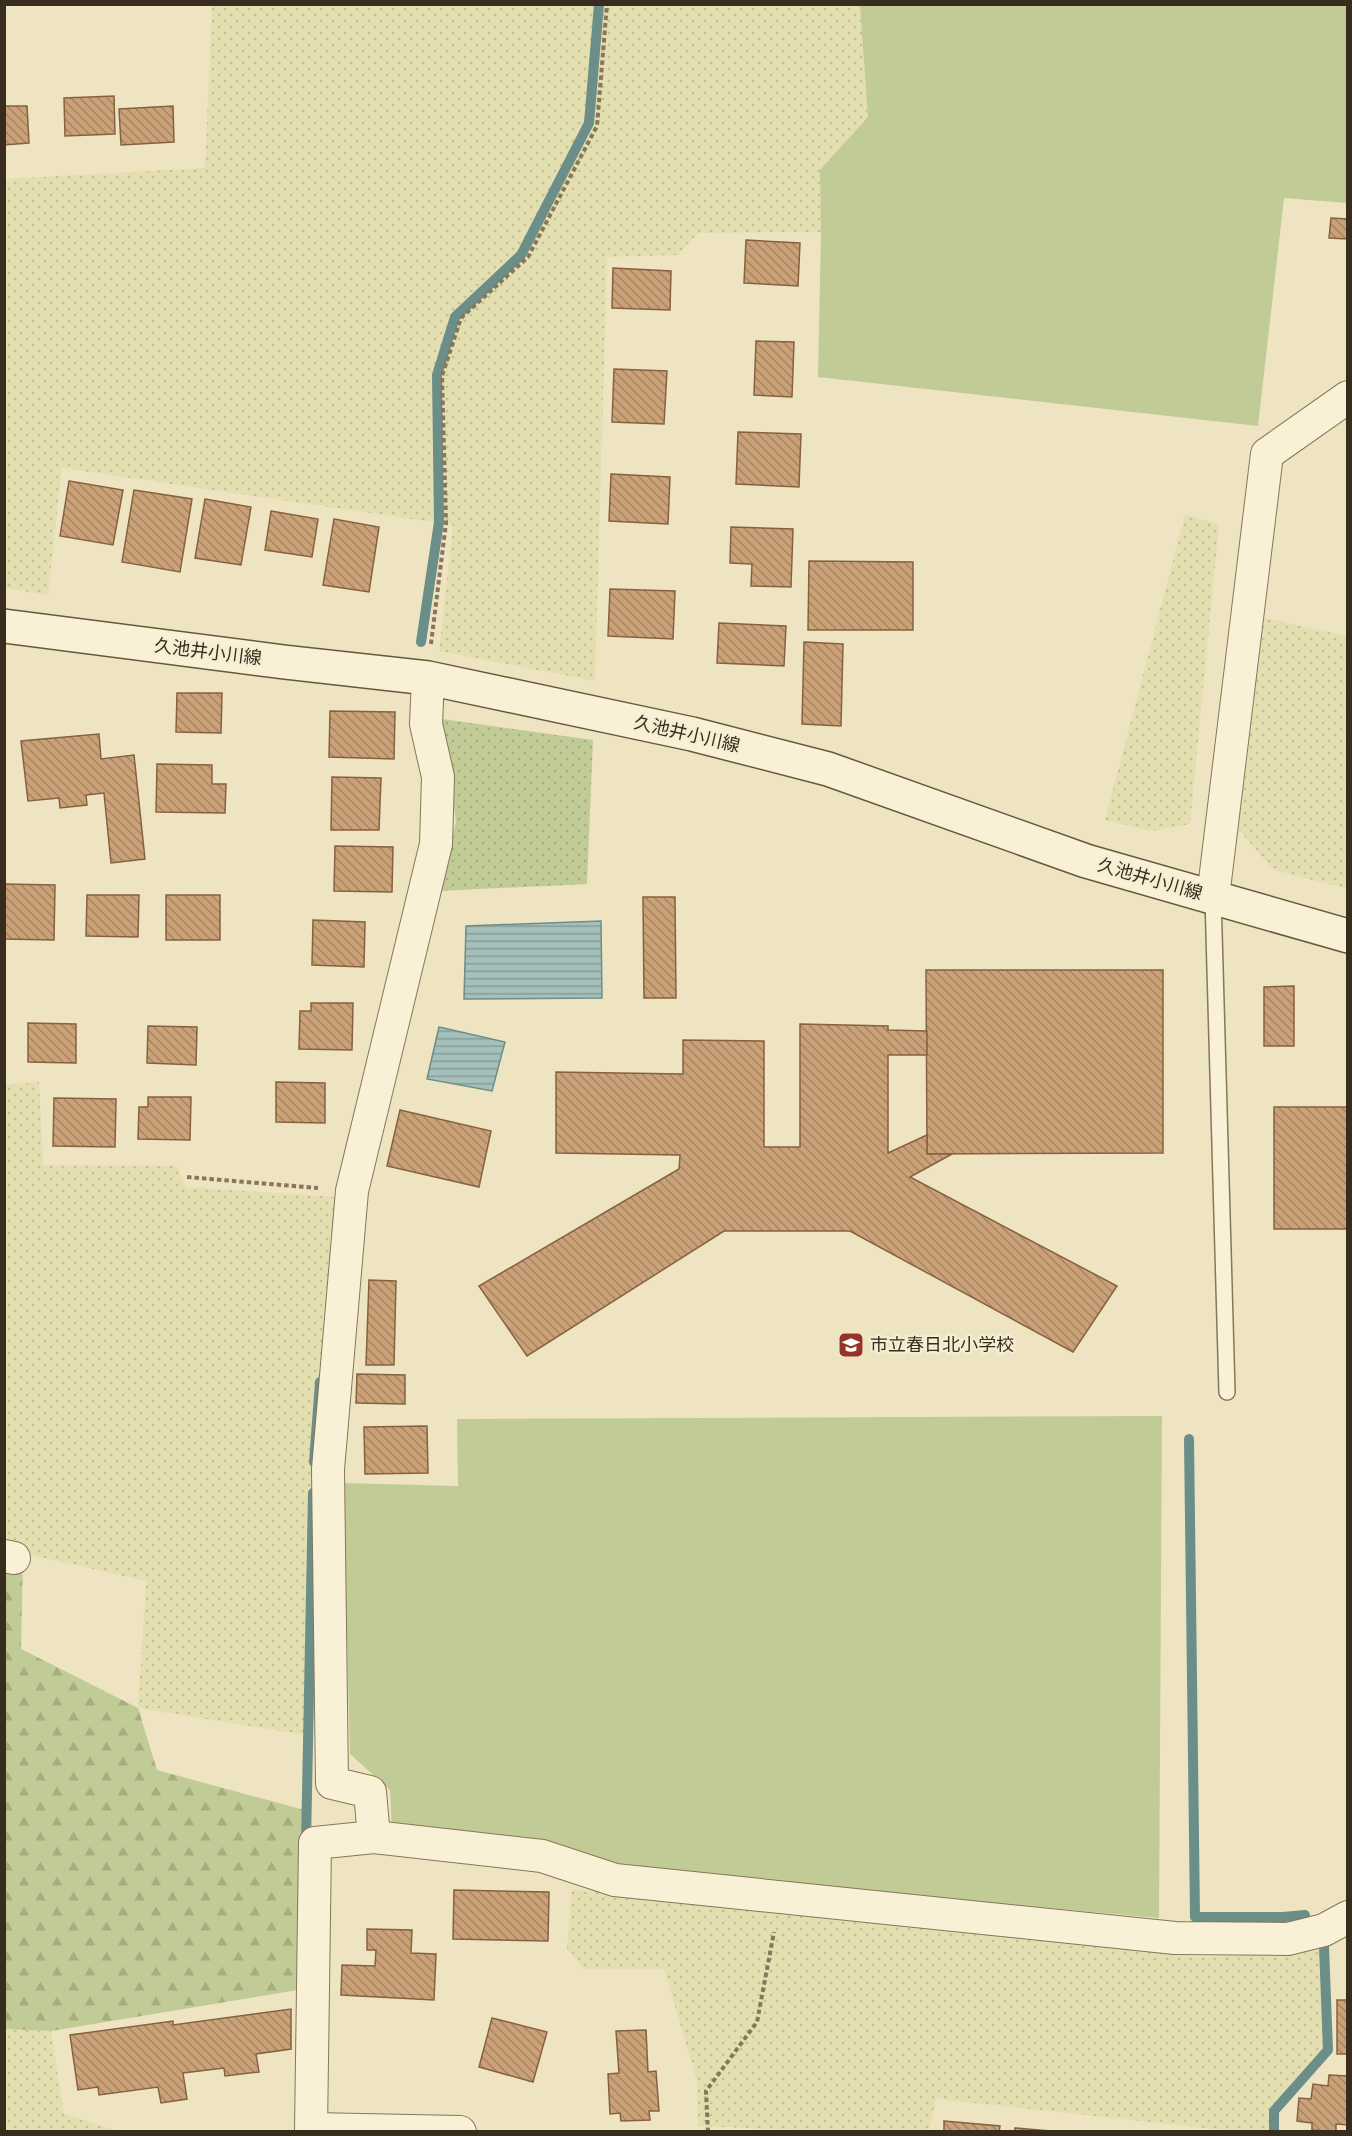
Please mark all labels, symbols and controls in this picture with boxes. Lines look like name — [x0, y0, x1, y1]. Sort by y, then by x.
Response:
street label: 久池井小川線 — [153, 635, 263, 669]
street label: 久池井小川線 — [632, 711, 742, 757]
street label: 久池井小川線 — [1095, 854, 1205, 904]
school or university icon: 市立春日北小学校 — [836, 1330, 866, 1360]
place label: 市立春日北小学校 — [870, 1334, 1014, 1356]

